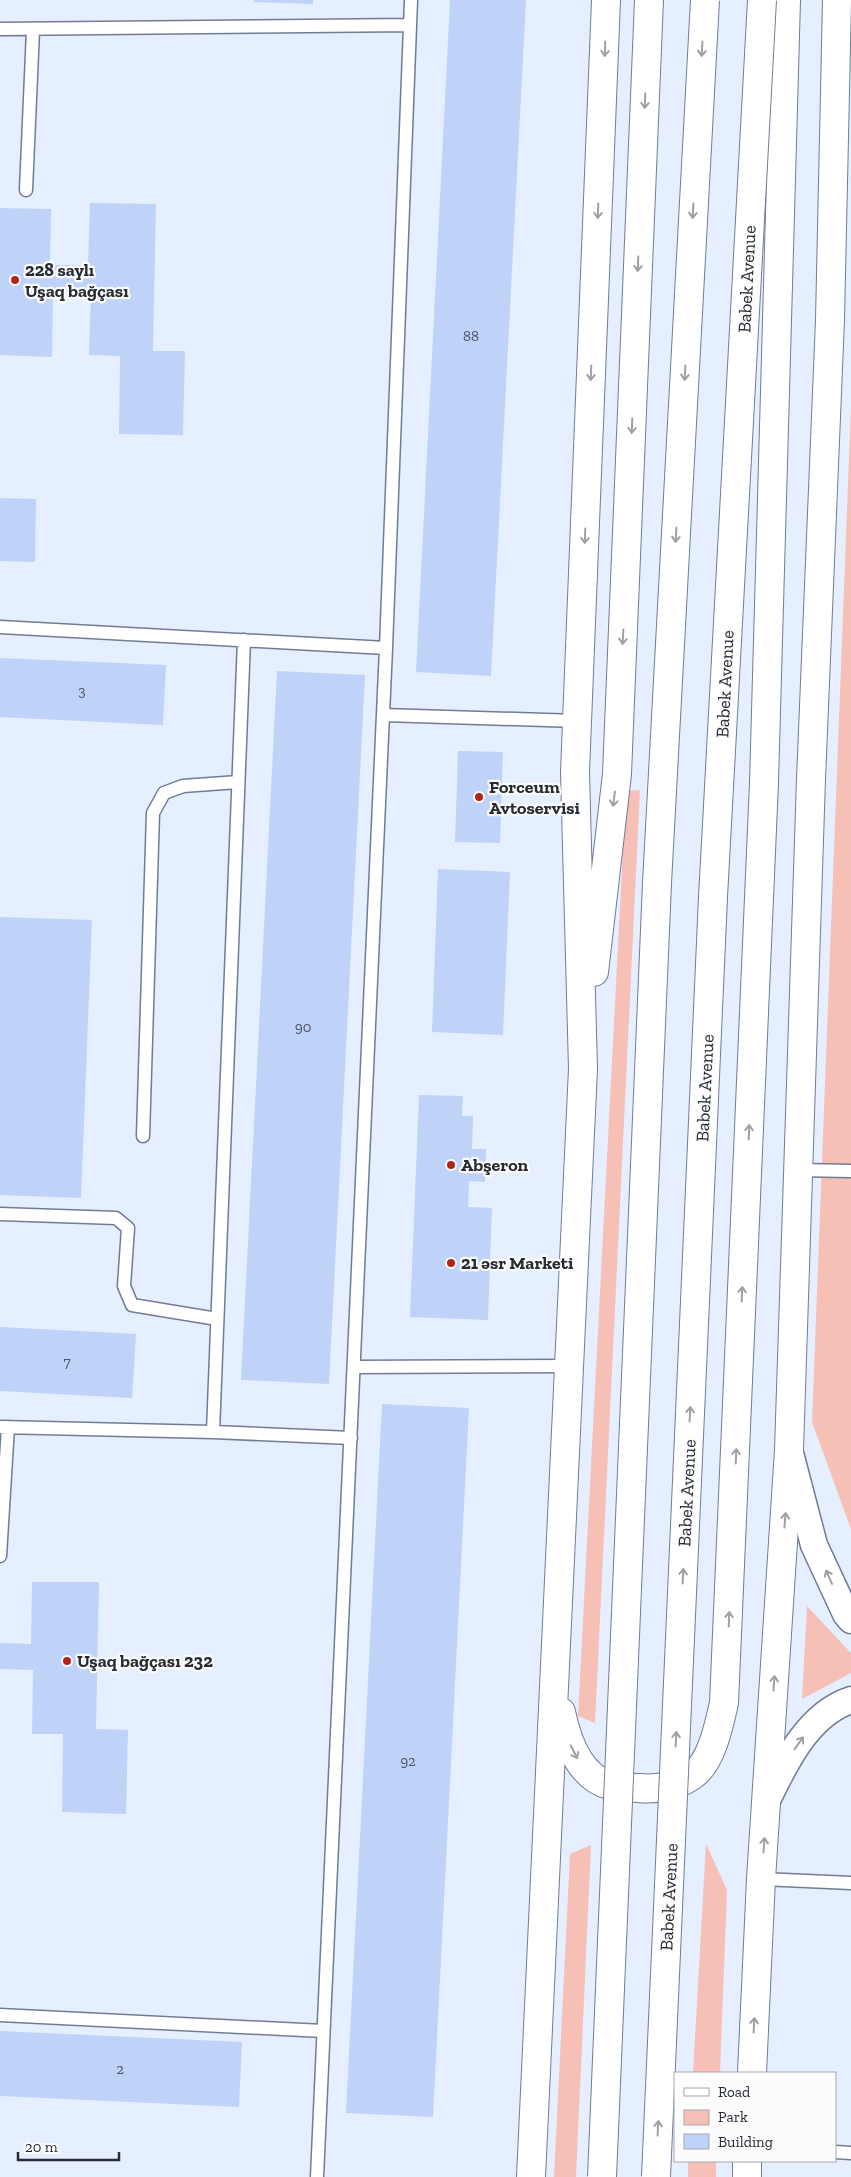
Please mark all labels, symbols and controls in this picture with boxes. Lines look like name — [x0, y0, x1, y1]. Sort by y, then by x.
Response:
one-way arrow — [600, 40, 609, 56]
one-way arrow — [698, 40, 707, 56]
one-way arrow — [640, 93, 649, 109]
one-way arrow — [593, 203, 602, 219]
one-way arrow — [689, 203, 698, 219]
street label: Babek Avenue — [733, 225, 761, 333]
one-way arrow — [634, 255, 643, 271]
place label: 228 saylı Uşaq bağçası — [25, 259, 129, 302]
marker: 228 saylı Uşaq bağçası — [9, 274, 21, 286]
house number: 88 — [463, 327, 479, 345]
one-way arrow — [587, 365, 596, 381]
one-way arrow — [680, 365, 689, 381]
one-way arrow — [627, 418, 637, 434]
one-way arrow — [671, 527, 680, 543]
one-way arrow — [580, 528, 589, 544]
one-way arrow — [619, 629, 628, 645]
street label: Babek Avenue — [711, 630, 739, 738]
house number: 3 — [78, 682, 86, 700]
place label: Forceum Avtoservisi — [489, 776, 581, 819]
marker: Forceum Avtoservisi — [473, 791, 485, 803]
one-way arrow — [609, 791, 619, 807]
house number: 90 — [295, 1018, 311, 1036]
street label: Babek Avenue — [691, 1034, 719, 1142]
one-way arrow — [745, 1124, 754, 1140]
place label: Abşeron — [461, 1154, 529, 1176]
marker: Abşeron — [445, 1159, 457, 1171]
place label: 21 əsr Marketi — [461, 1252, 574, 1274]
marker: 21 əsr Marketi — [445, 1257, 457, 1269]
one-way arrow — [738, 1286, 747, 1302]
house number: 7 — [63, 1353, 71, 1371]
one-way arrow — [685, 1406, 695, 1422]
street label: Babek Avenue — [673, 1439, 701, 1547]
one-way arrow — [731, 1449, 740, 1465]
one-way arrow — [780, 1513, 789, 1529]
one-way arrow — [678, 1569, 687, 1585]
one-way arrow — [823, 1570, 833, 1585]
one-way arrow — [724, 1611, 734, 1628]
place label: Uşaq bağçası 232 — [77, 1650, 213, 1672]
marker: Uşaq bağçası 232 — [61, 1655, 73, 1667]
one-way arrow — [770, 1675, 779, 1691]
one-way arrow — [671, 1731, 680, 1747]
one-way arrow — [794, 1736, 804, 1750]
one-way arrow — [569, 1744, 579, 1759]
house number: 92 — [400, 1752, 416, 1770]
one-way arrow — [759, 1837, 769, 1853]
street label: Babek Avenue — [655, 1843, 683, 1951]
one-way arrow — [750, 2017, 759, 2033]
house number: 2 — [116, 2060, 124, 2078]
legend — [674, 2072, 836, 2162]
text: Road — [718, 2083, 751, 2101]
text: Park — [718, 2108, 748, 2126]
one-way arrow — [654, 2121, 663, 2137]
scale bar — [18, 2130, 119, 2162]
text: Building — [718, 2133, 773, 2151]
text: 20 m — [25, 2138, 58, 2156]

